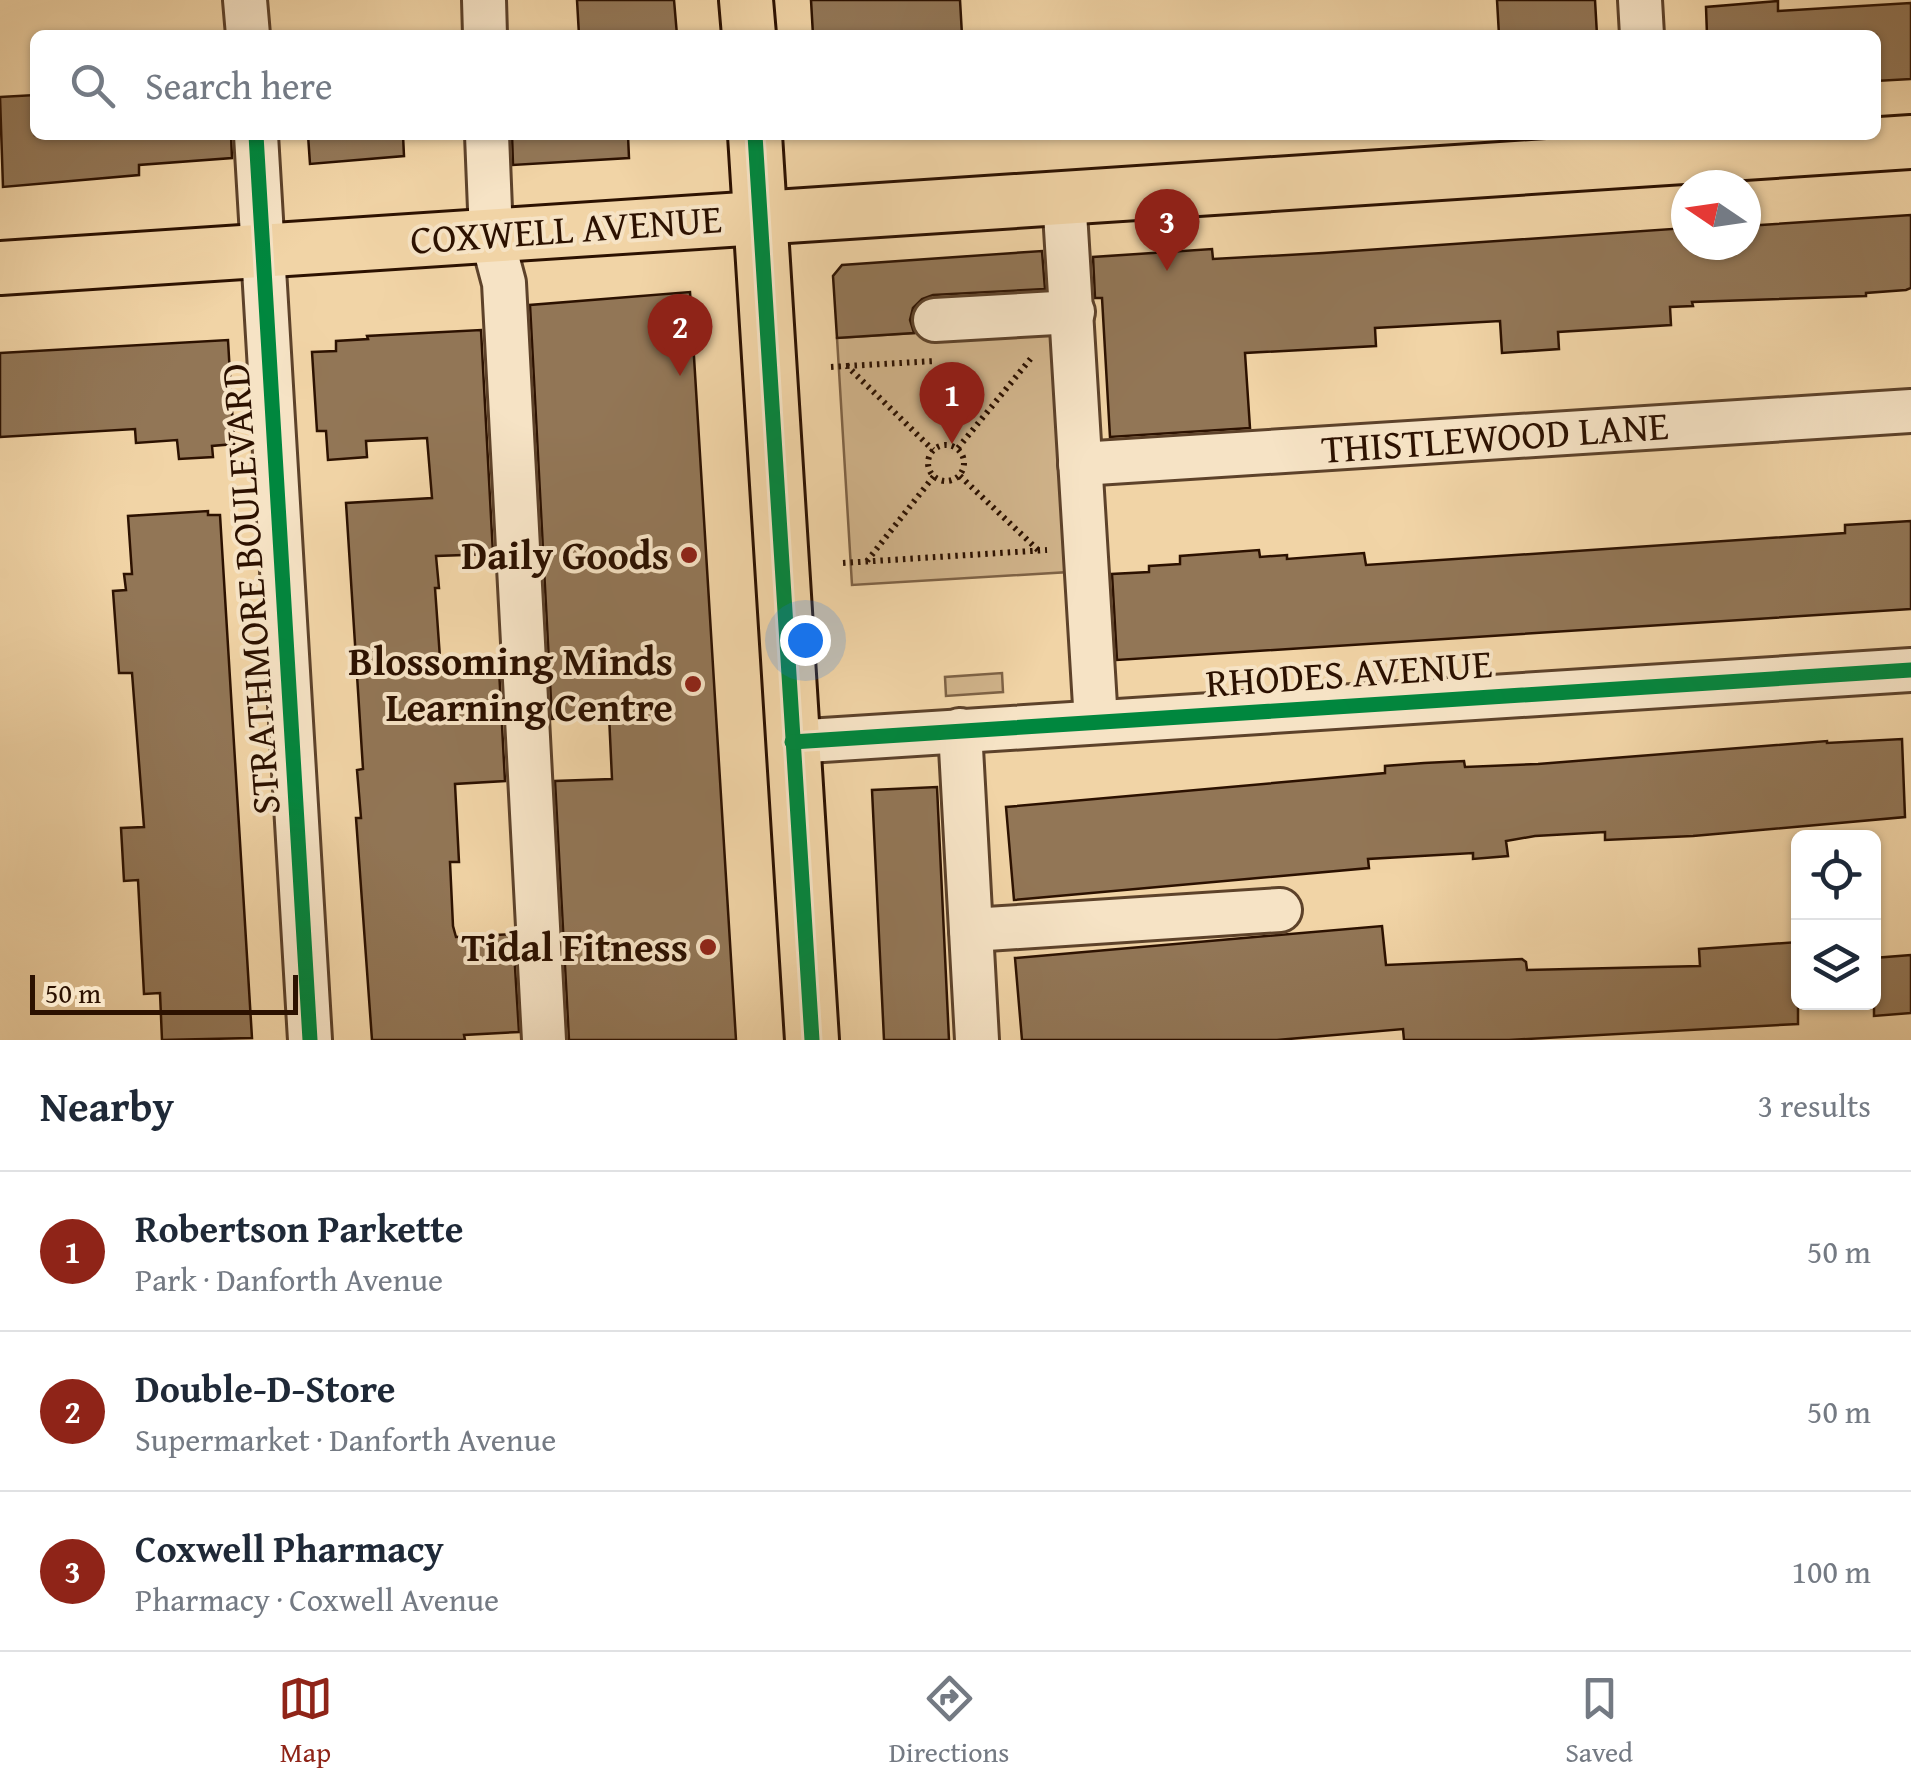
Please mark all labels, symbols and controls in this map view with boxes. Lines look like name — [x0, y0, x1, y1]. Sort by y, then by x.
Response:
search box — [30, 30, 1881, 140]
text: Search here — [145, 57, 333, 113]
icon: search — [65, 58, 120, 113]
north arrow — [1671, 170, 1761, 260]
street label: COXWELL AVENUE — [408, 188, 724, 269]
pin: 3 — [1134, 188, 1200, 271]
pin: 2 — [648, 294, 712, 376]
street label: STRATHMORE BOULEVARD — [204, 361, 295, 817]
pin: 1 — [920, 362, 984, 444]
street label: THISTLEWOOD LANE — [1319, 395, 1671, 478]
place label: Daily Goods — [461, 525, 669, 584]
marker: Daily Goods — [678, 544, 700, 566]
your location — [780, 615, 831, 666]
place label: Blossoming Minds Learning Centre — [348, 631, 673, 736]
street label: RHODES AVENUE — [1204, 633, 1494, 712]
marker: Blossoming Minds Learning Centre — [682, 673, 704, 695]
map controls — [1791, 830, 1881, 1010]
button: locate — [1791, 830, 1881, 920]
place label: Tidal Fitness — [461, 917, 688, 976]
button: layers — [1791, 920, 1881, 1010]
marker: Tidal Fitness — [697, 936, 719, 958]
scale bar — [30, 970, 298, 1014]
text: 50 m — [45, 972, 101, 1013]
text: Nearby — [40, 1075, 174, 1136]
text: 3 results — [1758, 1082, 1871, 1129]
text: Robertson Parkette — [135, 1200, 463, 1256]
text: 1 — [64, 1228, 81, 1275]
text: 50 m — [1807, 1228, 1871, 1275]
text: Park · Danforth Avenue — [135, 1256, 443, 1303]
text: Double-D-Store — [135, 1360, 395, 1416]
text: 2 — [64, 1388, 81, 1435]
text: 50 m — [1807, 1388, 1871, 1435]
text: Supermarket · Danforth Avenue — [135, 1416, 556, 1463]
text: Coxwell Pharmacy — [135, 1520, 444, 1576]
text: 3 — [64, 1548, 81, 1595]
text: 100 m — [1792, 1548, 1871, 1595]
text: Pharmacy · Coxwell Avenue — [135, 1576, 499, 1623]
tab: Map — [278, 1671, 333, 1772]
tab: Directions — [889, 1671, 1009, 1772]
tab: Saved — [1565, 1671, 1633, 1772]

